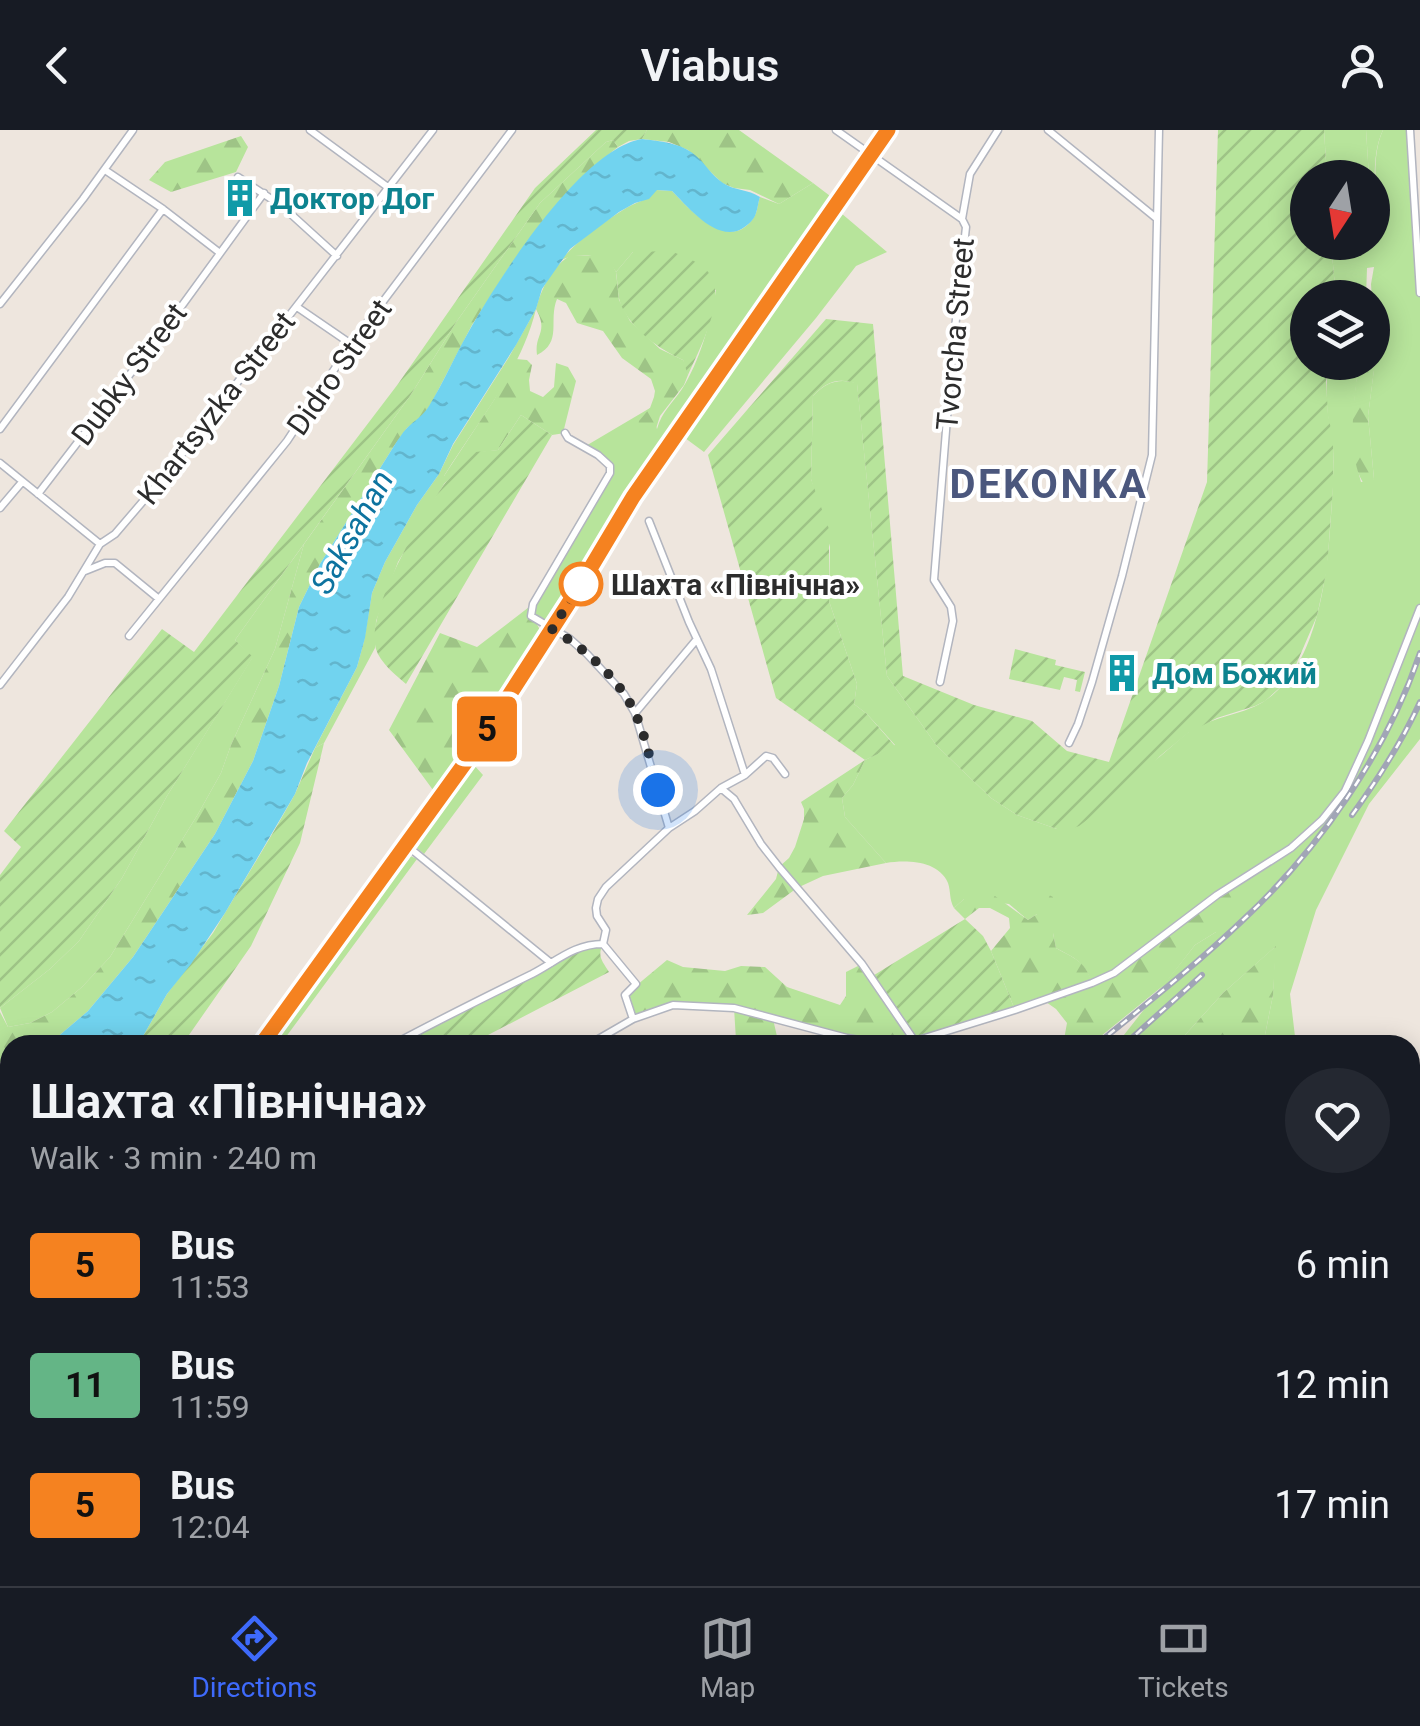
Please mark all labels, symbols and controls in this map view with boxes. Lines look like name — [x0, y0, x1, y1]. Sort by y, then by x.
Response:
icon: back — [30, 38, 85, 93]
icon: person — [1335, 38, 1390, 93]
text: Viabus — [641, 39, 779, 92]
north arrow — [1290, 160, 1390, 260]
map controls — [1290, 160, 1390, 380]
building icon: Доктор Дог — [219, 177, 261, 219]
place label: Доктор Дог — [270, 181, 435, 216]
street label: Tvorcha Street — [929, 236, 981, 432]
button: layers — [1290, 280, 1390, 380]
street label: Didro Street — [280, 292, 398, 442]
street label: Dubky Street — [64, 296, 194, 452]
street label: Khartsyzka Street — [130, 305, 302, 511]
district label: DEKONKA — [950, 461, 1148, 508]
water label: Saksahan — [303, 464, 401, 600]
marker: Шахта «Північна» — [560, 563, 602, 605]
place label: Шахта «Північна» — [611, 567, 860, 602]
building icon: Дом Божий — [1101, 652, 1143, 694]
place label: Дом Божий — [1152, 656, 1317, 691]
line badge: 5 — [454, 696, 520, 762]
text: 5 — [477, 709, 497, 750]
your location — [633, 765, 683, 815]
button: heart — [1285, 1068, 1390, 1173]
text: Шахта «Північна» — [30, 1073, 428, 1130]
text: Walk · 3 min · 240 m — [30, 1139, 317, 1177]
text: Bus — [170, 1224, 235, 1268]
text: 6 min — [1296, 1243, 1390, 1287]
text: 5 — [75, 1245, 95, 1286]
text: 11:53 — [170, 1268, 250, 1306]
text: Bus — [170, 1344, 235, 1388]
text: 12 min — [1274, 1363, 1390, 1407]
text: 11 — [65, 1365, 105, 1406]
text: 11:59 — [170, 1388, 250, 1426]
text: Bus — [170, 1464, 235, 1508]
text: 17 min — [1274, 1483, 1390, 1527]
text: 5 — [75, 1485, 95, 1526]
text: 12:04 — [170, 1508, 250, 1546]
tab: Directions — [191, 1611, 317, 1704]
tab: Map — [700, 1611, 755, 1704]
tab: Tickets — [1138, 1611, 1229, 1704]

